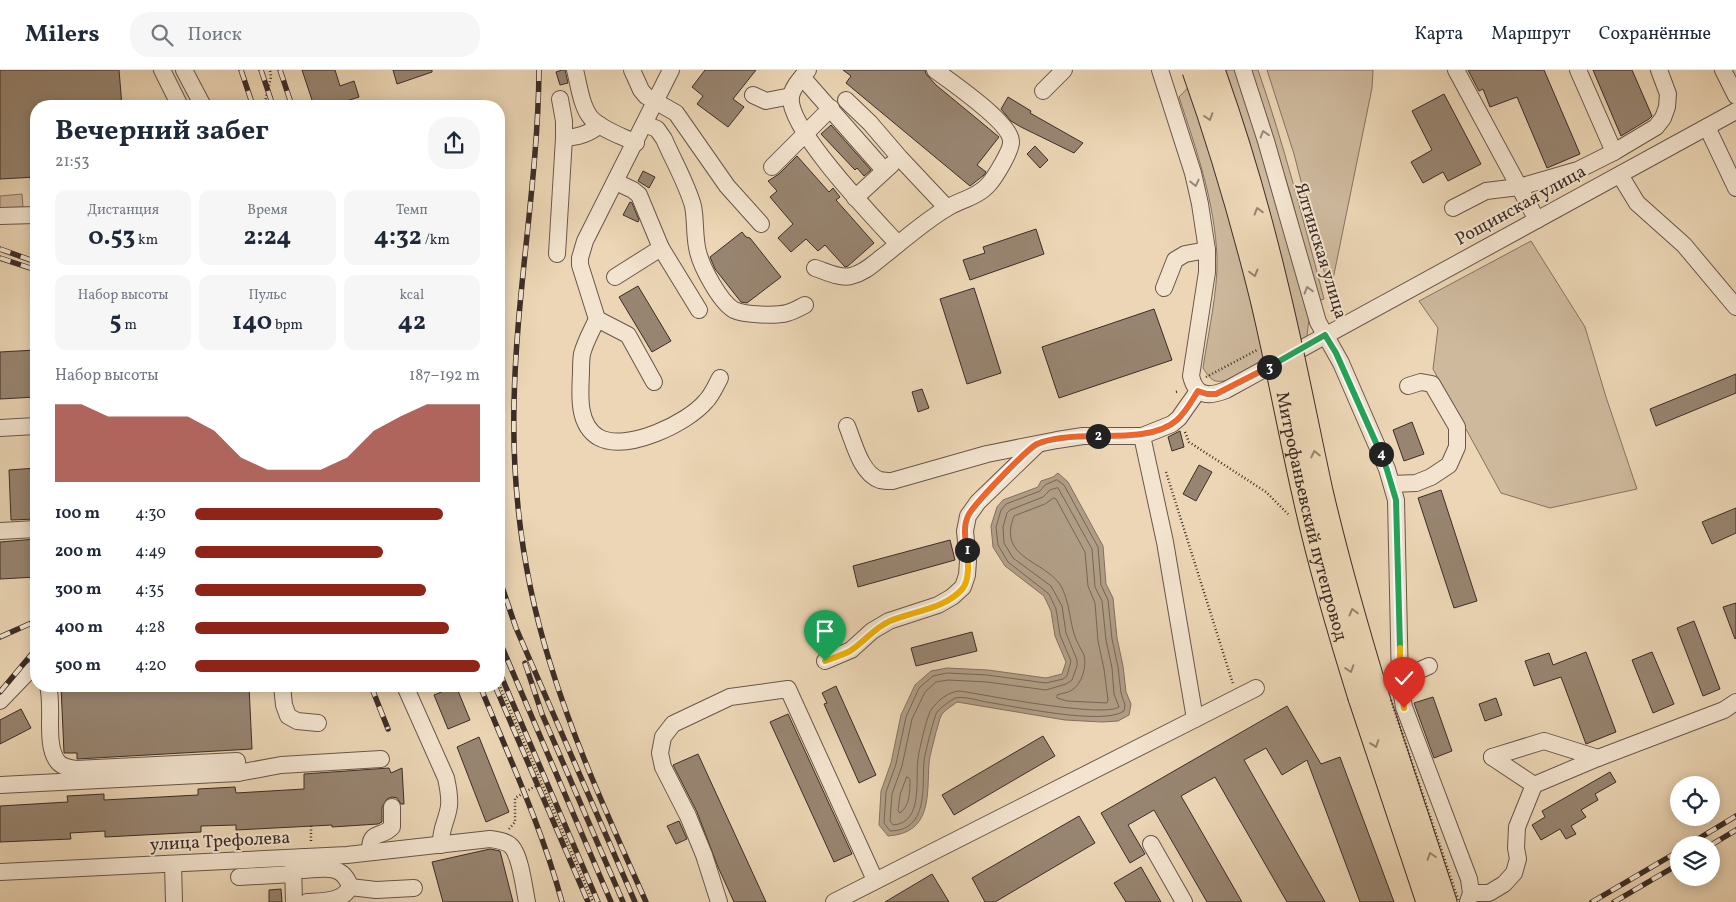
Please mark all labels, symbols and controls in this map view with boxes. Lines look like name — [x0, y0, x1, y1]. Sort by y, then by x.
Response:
search box — [130, 12, 480, 57]
text: Milers — [25, 18, 100, 52]
icon: search — [148, 21, 176, 49]
text: Поиск — [188, 22, 242, 48]
text: Карта — [1414, 22, 1463, 47]
text: Маршрут — [1491, 22, 1571, 47]
text: Сохранённые — [1599, 22, 1711, 47]
text: Вечерний забег — [55, 112, 269, 151]
one-way arrow — [1203, 112, 1213, 120]
button: share — [428, 117, 480, 169]
one-way arrow — [1260, 130, 1270, 138]
text: 21:53 — [55, 151, 89, 173]
street label: Рощинская улица — [1451, 160, 1591, 252]
one-way arrow — [1189, 179, 1200, 188]
street label: Ялтинская улица — [1287, 180, 1353, 322]
text: Дистанция — [87, 201, 159, 220]
text: Время — [247, 201, 288, 220]
text: Темп — [396, 201, 428, 220]
one-way arrow — [1253, 206, 1264, 215]
text: 0.53 — [88, 220, 135, 255]
text: 2:24 — [244, 220, 291, 255]
text: 4:32 — [374, 220, 422, 255]
text: km — [135, 231, 158, 250]
text: /km — [422, 231, 450, 250]
one-way arrow — [1248, 268, 1259, 277]
text: Набор высоты — [78, 286, 169, 305]
text: Пульс — [249, 286, 286, 305]
text: kcal — [399, 286, 424, 305]
one-way arrow — [1303, 286, 1313, 295]
text: 5 — [110, 305, 122, 340]
text: 140 — [232, 305, 272, 340]
text: 42 — [398, 305, 426, 340]
text: m — [122, 316, 137, 335]
text: bpm — [272, 316, 303, 335]
pin: 3 — [1256, 354, 1282, 380]
text: 3 — [1266, 358, 1273, 377]
text: Набор высоты — [55, 365, 159, 387]
text: 187–192 m — [409, 365, 480, 387]
street label: Митрофаньевский путепровод — [1269, 389, 1353, 644]
pin: 2 — [1086, 424, 1110, 448]
text: 2 — [1095, 427, 1102, 446]
pin: 4 — [1368, 442, 1394, 466]
text: 4 — [1377, 445, 1386, 464]
one-way arrow — [1310, 450, 1321, 459]
text: 100 m — [55, 503, 100, 525]
text: 4:30 — [135, 503, 166, 525]
pin: 1 — [954, 538, 980, 562]
text: 200 m — [55, 541, 102, 563]
text: 4:49 — [135, 541, 166, 563]
text: 1 — [965, 541, 970, 560]
text: 300 m — [55, 579, 101, 601]
text: 4:35 — [135, 579, 164, 601]
one-way arrow — [1349, 608, 1359, 617]
pin — [804, 610, 846, 661]
text: 400 m — [55, 617, 103, 639]
text: 4:28 — [135, 617, 165, 639]
icon: arrive — [811, 617, 839, 645]
text: 500 m — [55, 655, 101, 677]
text: 4:20 — [135, 655, 166, 677]
pin — [1383, 657, 1425, 708]
one-way arrow — [1344, 664, 1354, 672]
icon: check — [1390, 664, 1418, 692]
one-way arrow — [1369, 740, 1379, 748]
map controls — [1670, 776, 1720, 886]
button: locate — [1670, 776, 1720, 826]
street label: улица Трефолева — [149, 826, 291, 858]
button: layers — [1670, 836, 1720, 886]
one-way arrow — [1427, 852, 1437, 860]

